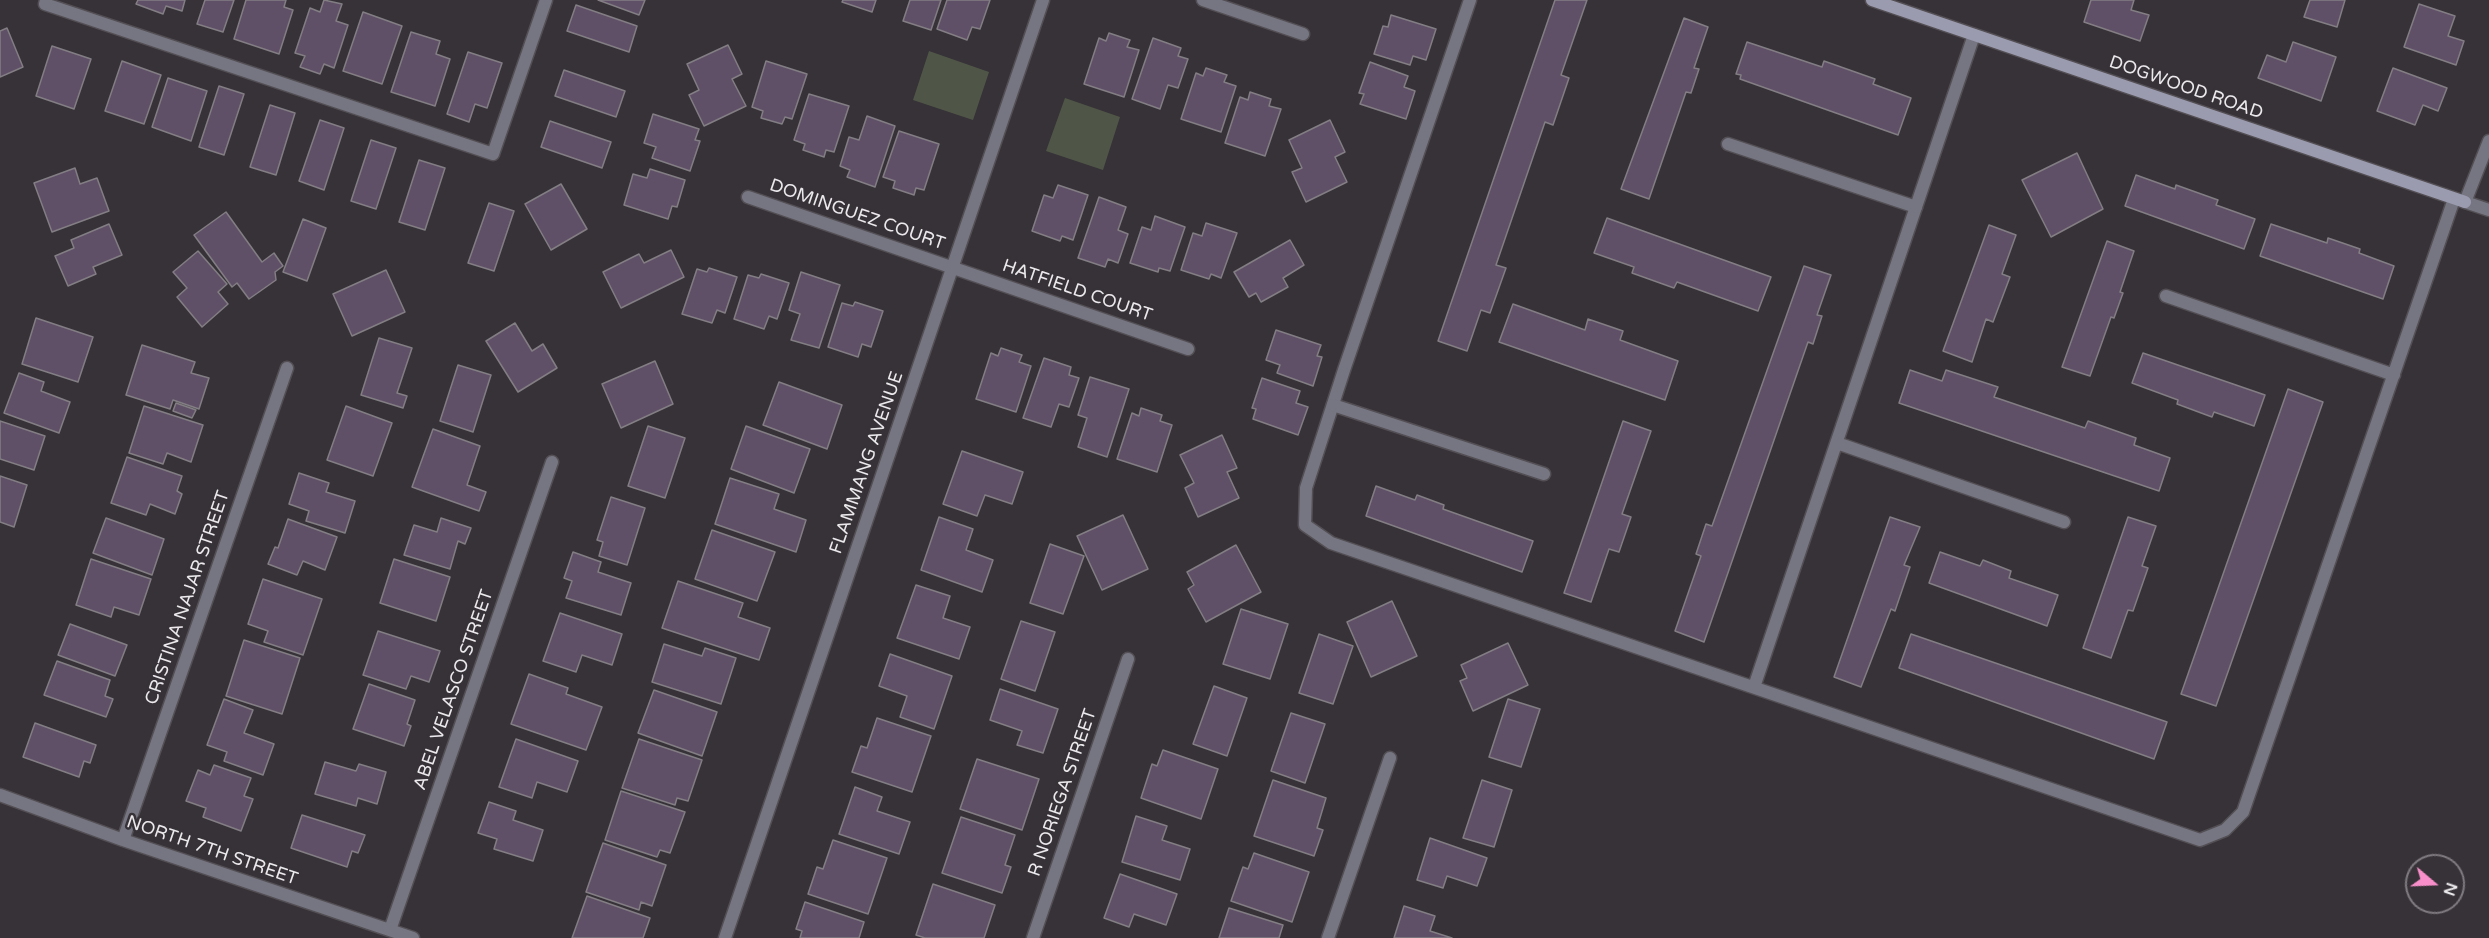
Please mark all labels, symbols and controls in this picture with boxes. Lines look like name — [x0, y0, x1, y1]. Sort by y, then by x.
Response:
street label: DOGWOOD ROAD — [2106, 51, 2266, 125]
street label: DOMINGUEZ COURT — [766, 175, 948, 255]
street label: HATFIELD COURT — [999, 255, 1155, 327]
street label: FLAMMANG AVENUE — [826, 369, 908, 557]
street label: CRISTINA NAJAR STREET — [141, 488, 235, 708]
street label: ABEL VELASCO STREET — [410, 587, 498, 793]
street label: R NORIEGA STREET — [1024, 706, 1102, 880]
street label: NORTH 7TH STREET — [123, 812, 301, 890]
north arrow — [2405, 854, 2465, 914]
text: N — [2439, 880, 2462, 899]

